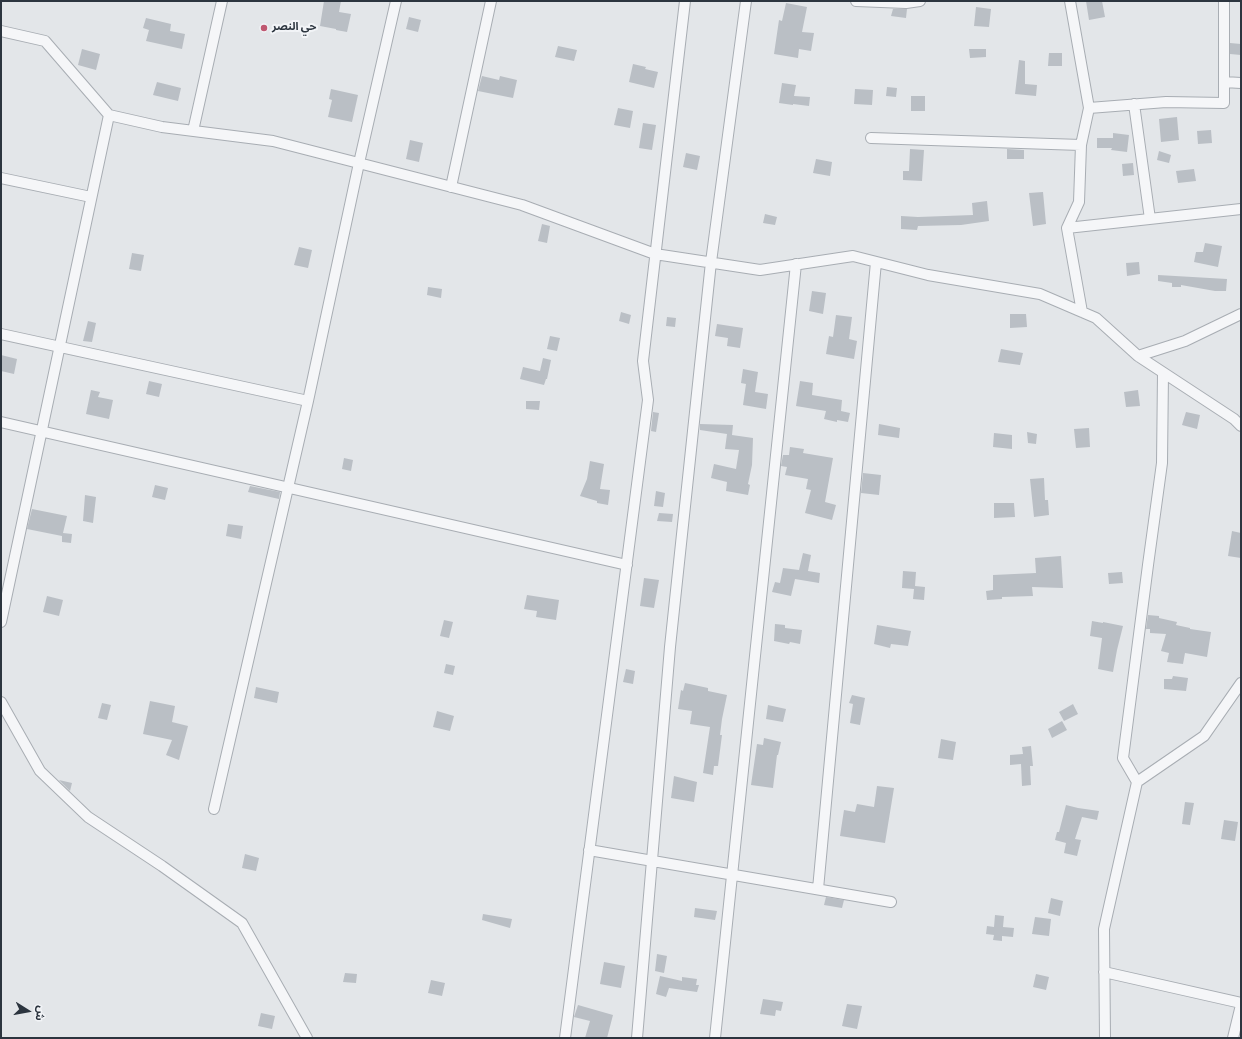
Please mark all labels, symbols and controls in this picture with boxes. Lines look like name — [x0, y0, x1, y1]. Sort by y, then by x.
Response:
place label: حي النصر — [272, 21, 316, 35]
marker: حي النصر — [259, 23, 269, 33]
north arrow — [8, 991, 48, 1031]
text: ش — [31, 1005, 49, 1022]

